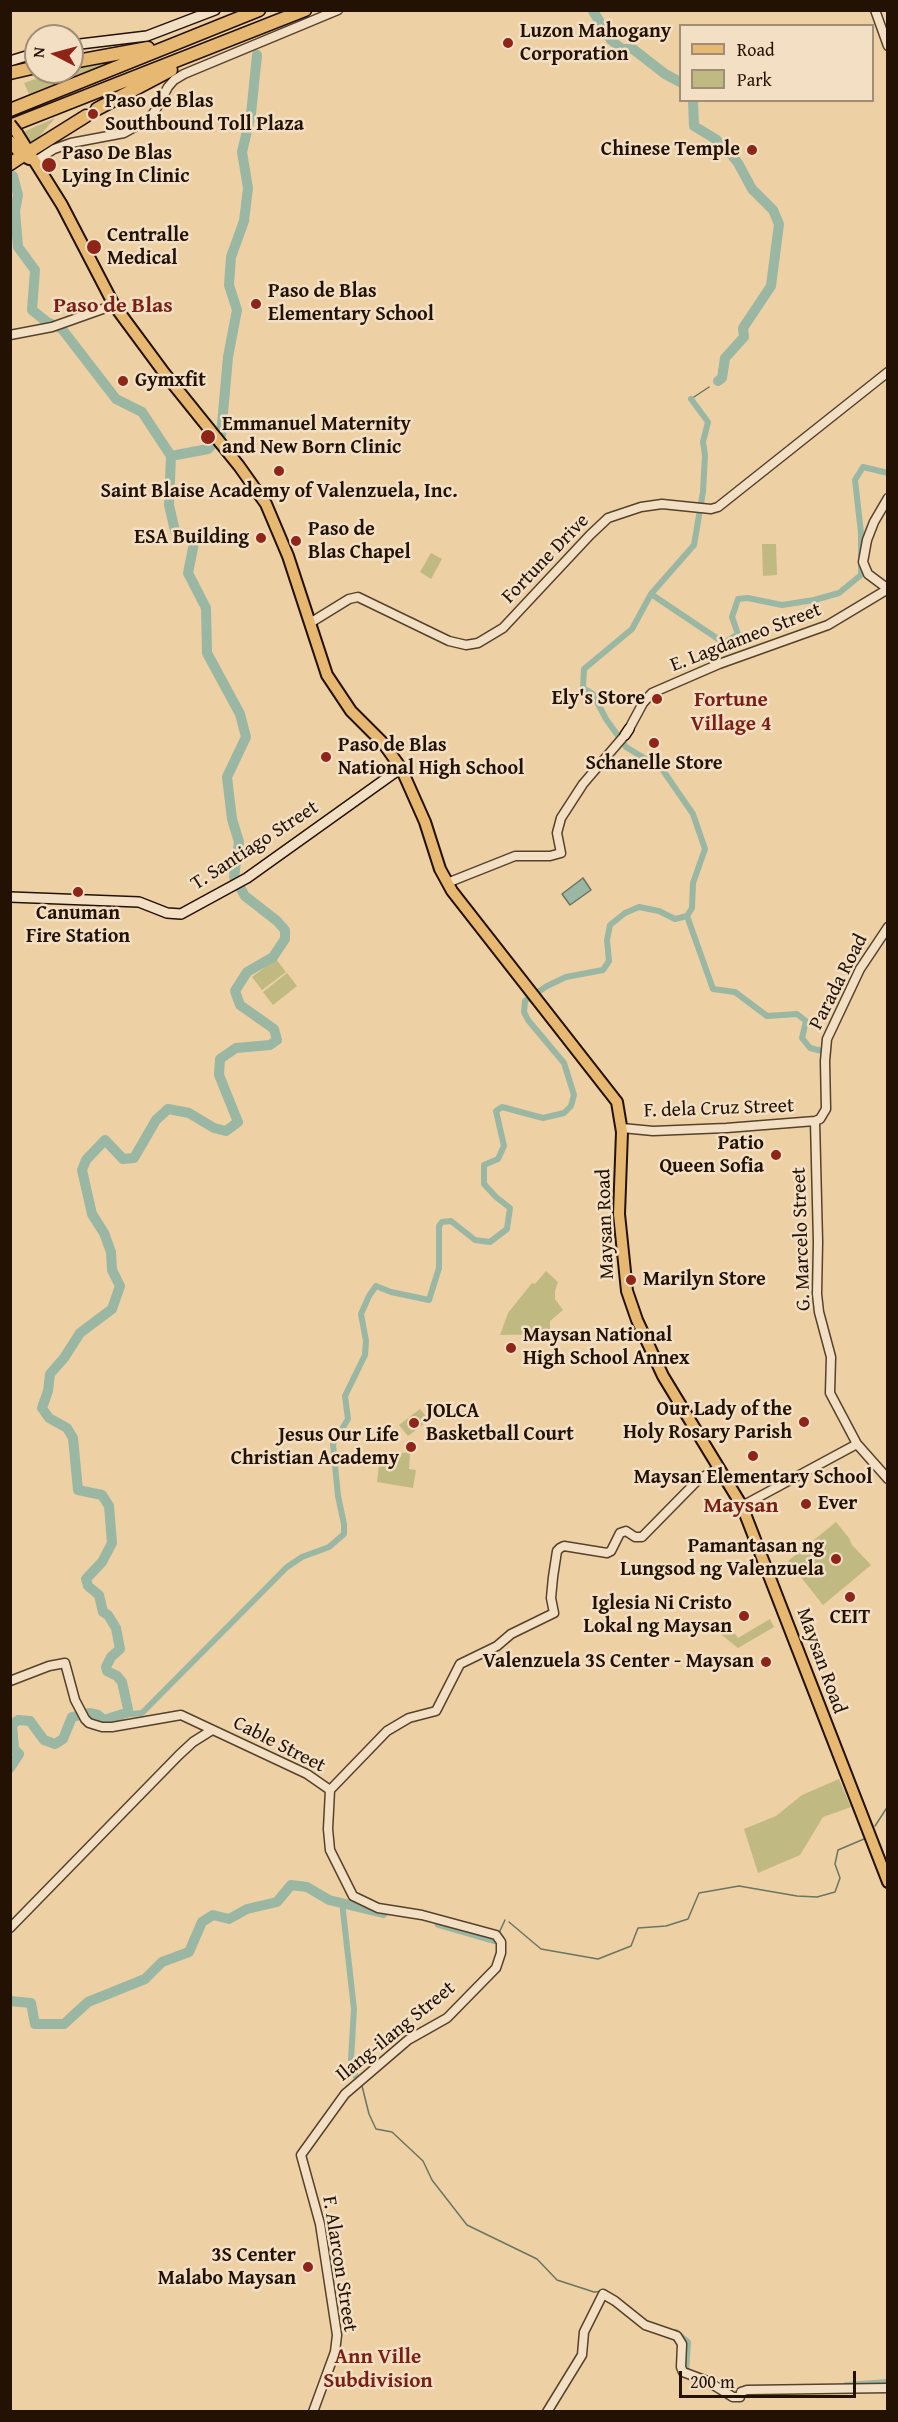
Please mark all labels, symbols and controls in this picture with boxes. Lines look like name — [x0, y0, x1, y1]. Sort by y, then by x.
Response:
place label: Luzon Mahogany Corporation — [520, 20, 671, 67]
north arrow — [24, 24, 84, 84]
legend — [679, 24, 874, 102]
marker: Luzon Mahogany Corporation — [501, 36, 515, 50]
text: Road — [737, 36, 775, 63]
text: N — [26, 46, 51, 59]
text: Park — [737, 66, 772, 93]
place label: Paso de Blas Southbound Toll Plaza — [105, 90, 304, 137]
marker: Paso de Blas Southbound Toll Plaza — [86, 107, 100, 121]
place label: Chinese Temple — [601, 138, 740, 162]
place label: Paso De Blas Lying In Clinic — [62, 142, 190, 189]
marker: Chinese Temple — [745, 143, 759, 157]
marker: Paso De Blas Lying In Clinic — [40, 156, 58, 174]
place label: Centralle Medical — [107, 224, 189, 271]
marker: Centralle Medical — [85, 238, 103, 256]
place label: Paso de Blas Elementary School — [268, 280, 434, 327]
district label: Paso de Blas — [53, 293, 173, 319]
marker: Paso de Blas Elementary School — [249, 297, 263, 311]
place label: Gymxfit — [135, 369, 206, 393]
marker: Gymxfit — [116, 374, 130, 388]
place label: Emmanuel Maternity and New Born Clinic — [222, 413, 411, 460]
marker: Emmanuel Maternity and New Born Clinic — [199, 428, 217, 446]
marker: Saint Blaise Academy of Valenzuela, Inc. — [272, 464, 286, 478]
place label: Saint Blaise Academy of Valenzuela, Inc. — [100, 480, 458, 504]
street label: Fortune Drive — [497, 509, 595, 609]
place label: Paso de Blas Chapel — [308, 518, 411, 565]
place label: ESA Building — [134, 526, 249, 550]
marker: ESA Building — [254, 531, 268, 545]
marker: Paso de Blas Chapel — [289, 534, 303, 548]
street label: E. Lagdameo Street — [667, 598, 825, 678]
place label: Ely's Store — [552, 687, 645, 711]
district label: Fortune Village 4 — [690, 688, 772, 738]
marker: Ely's Store — [650, 692, 664, 706]
place label: Paso de Blas National High School — [338, 734, 524, 781]
marker: Schanelle Store — [647, 736, 661, 750]
marker: Paso de Blas National High School — [319, 750, 333, 764]
place label: Schanelle Store — [585, 752, 723, 776]
street label: T. Santiago Street — [187, 796, 323, 896]
marker: Canuman Fire Station — [71, 885, 85, 899]
place label: Canuman Fire Station — [26, 902, 130, 949]
street label: Parada Road — [805, 930, 873, 1034]
street label: F. dela Cruz Street — [643, 1094, 795, 1124]
place label: Patio Queen Sofia — [659, 1132, 764, 1179]
marker: Patio Queen Sofia — [769, 1148, 783, 1162]
street label: G. Marcelo Street — [787, 1167, 817, 1311]
street label: Maysan Road — [592, 1168, 620, 1280]
place label: Marilyn Store — [643, 1268, 766, 1292]
marker: Marilyn Store — [624, 1273, 638, 1287]
place label: Maysan National High School Annex — [523, 1324, 689, 1371]
marker: Maysan National High School Annex — [504, 1341, 518, 1355]
place label: Our Lady of the Holy Rosary Parish — [623, 1398, 792, 1445]
place label: JOLCA Basketball Court — [426, 1400, 574, 1447]
marker: Our Lady of the Holy Rosary Parish — [797, 1415, 811, 1429]
marker: JOLCA Basketball Court — [407, 1416, 421, 1430]
place label: Jesus Our Life Christian Academy — [231, 1424, 399, 1471]
marker: Jesus Our Life Christian Academy — [404, 1440, 418, 1454]
marker: Maysan Elementary School — [746, 1449, 760, 1463]
place label: Maysan Elementary School — [634, 1466, 872, 1490]
place label: Ever — [818, 1492, 857, 1516]
district label: Maysan — [703, 1493, 779, 1519]
marker: Ever — [799, 1497, 813, 1511]
place label: Pamantasan ng Lungsod ng Valenzuela — [620, 1535, 824, 1582]
marker: Pamantasan ng Lungsod ng Valenzuela — [829, 1552, 843, 1566]
marker: CEIT — [843, 1590, 857, 1604]
place label: Iglesia Ni Cristo Lokal ng Maysan — [584, 1592, 732, 1639]
street label: Maysan Road — [791, 1605, 851, 1717]
place label: CEIT — [830, 1606, 870, 1630]
marker: Iglesia Ni Cristo Lokal ng Maysan — [737, 1609, 751, 1623]
place label: Valenzuela 3S Center - Maysan — [483, 1650, 754, 1674]
marker: Valenzuela 3S Center - Maysan — [759, 1655, 773, 1669]
street label: Cable Street — [229, 1711, 329, 1779]
street label: Ilang-ilang Street — [332, 1977, 460, 2087]
street label: F. Alarcon Street — [316, 2194, 362, 2334]
place label: 3S Center Malabo Maysan — [158, 2244, 296, 2291]
marker: 3S Center Malabo Maysan — [301, 2260, 315, 2274]
district label: Ann Ville Subdivision — [323, 2345, 433, 2395]
scale bar — [682, 2359, 859, 2397]
text: 200 m — [690, 2368, 735, 2395]

